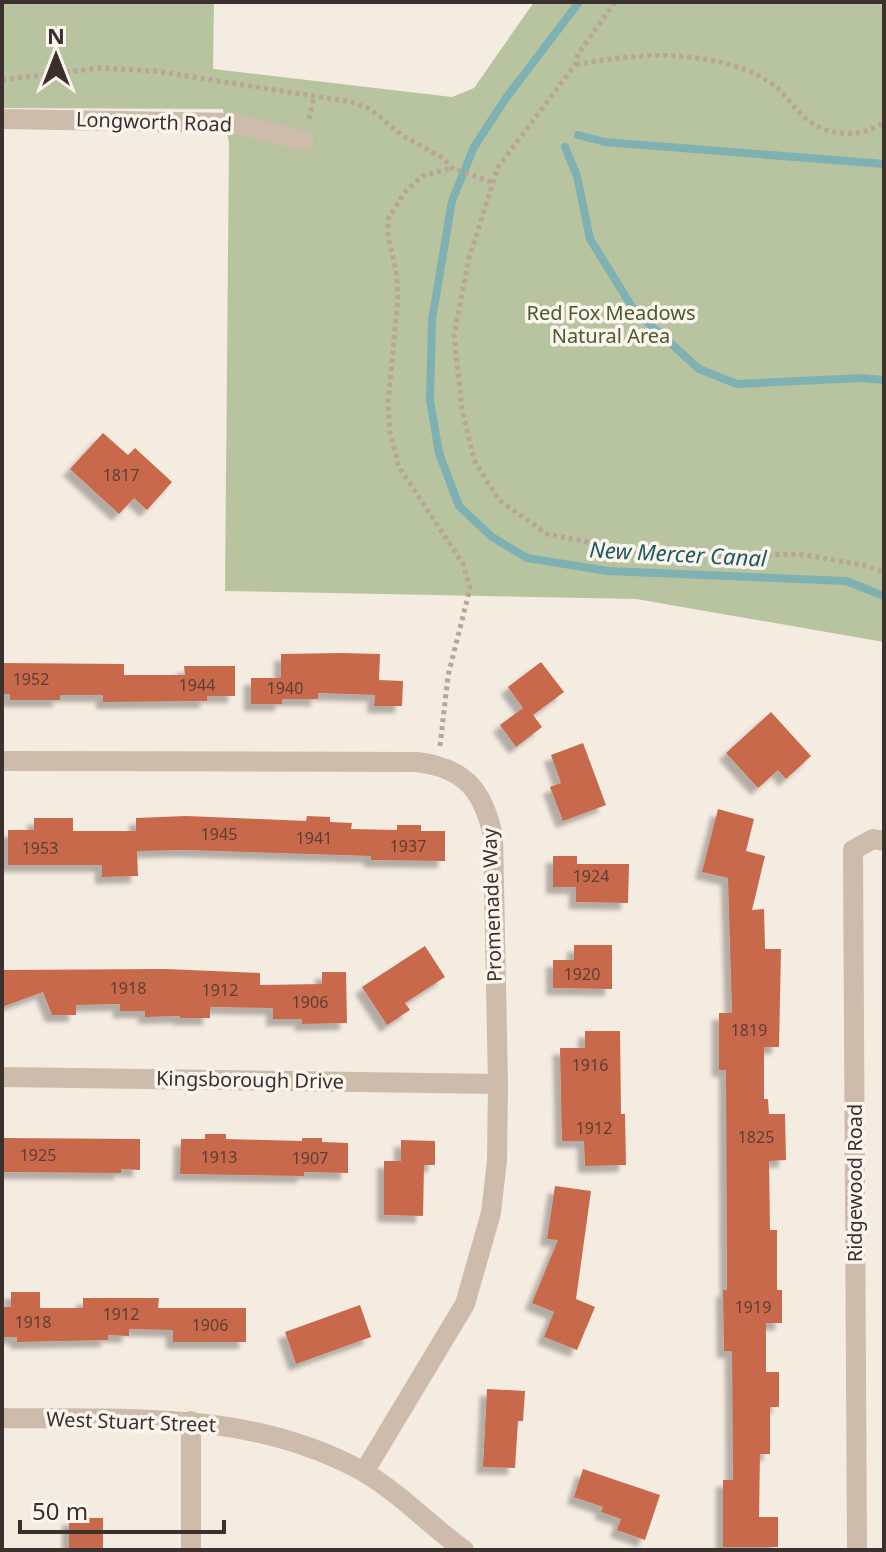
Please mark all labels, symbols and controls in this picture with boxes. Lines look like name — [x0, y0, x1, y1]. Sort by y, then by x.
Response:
north arrow — [16, 16, 96, 96]
text: N — [47, 20, 65, 50]
street label: Longworth Road — [76, 105, 233, 138]
park label: Red Fox Meadows Natural Area — [526, 299, 696, 349]
house number: 1817 — [103, 464, 139, 486]
water label: New Mercer Canal — [589, 533, 769, 573]
house number: 1952 — [13, 668, 49, 690]
house number: 1944 — [179, 674, 215, 696]
house number: 1940 — [267, 677, 303, 699]
house number: 1945 — [201, 823, 237, 845]
house number: 1941 — [296, 827, 332, 849]
street label: Promenade Way — [475, 827, 508, 982]
house number: 1937 — [390, 835, 426, 857]
house number: 1953 — [22, 837, 58, 859]
house number: 1924 — [573, 865, 609, 887]
house number: 1920 — [564, 963, 600, 985]
house number: 1918 — [110, 977, 146, 999]
house number: 1912 — [202, 979, 238, 1001]
house number: 1906 — [292, 991, 328, 1013]
house number: 1819 — [731, 1019, 767, 1041]
house number: 1916 — [572, 1054, 608, 1076]
street label: Kingsborough Drive — [156, 1064, 344, 1095]
street label: Ridgewood Road — [841, 1104, 868, 1262]
house number: 1912 — [576, 1117, 612, 1139]
house number: 1825 — [738, 1126, 774, 1148]
house number: 1925 — [20, 1144, 56, 1166]
house number: 1913 — [201, 1146, 237, 1168]
house number: 1907 — [292, 1147, 328, 1169]
house number: 1919 — [735, 1296, 771, 1318]
house number: 1912 — [103, 1303, 139, 1325]
house number: 1918 — [15, 1311, 51, 1333]
house number: 1906 — [192, 1314, 228, 1336]
street label: West Stuart Street — [46, 1405, 216, 1438]
scale bar — [20, 1484, 224, 1534]
text: 50 m — [32, 1494, 88, 1527]

